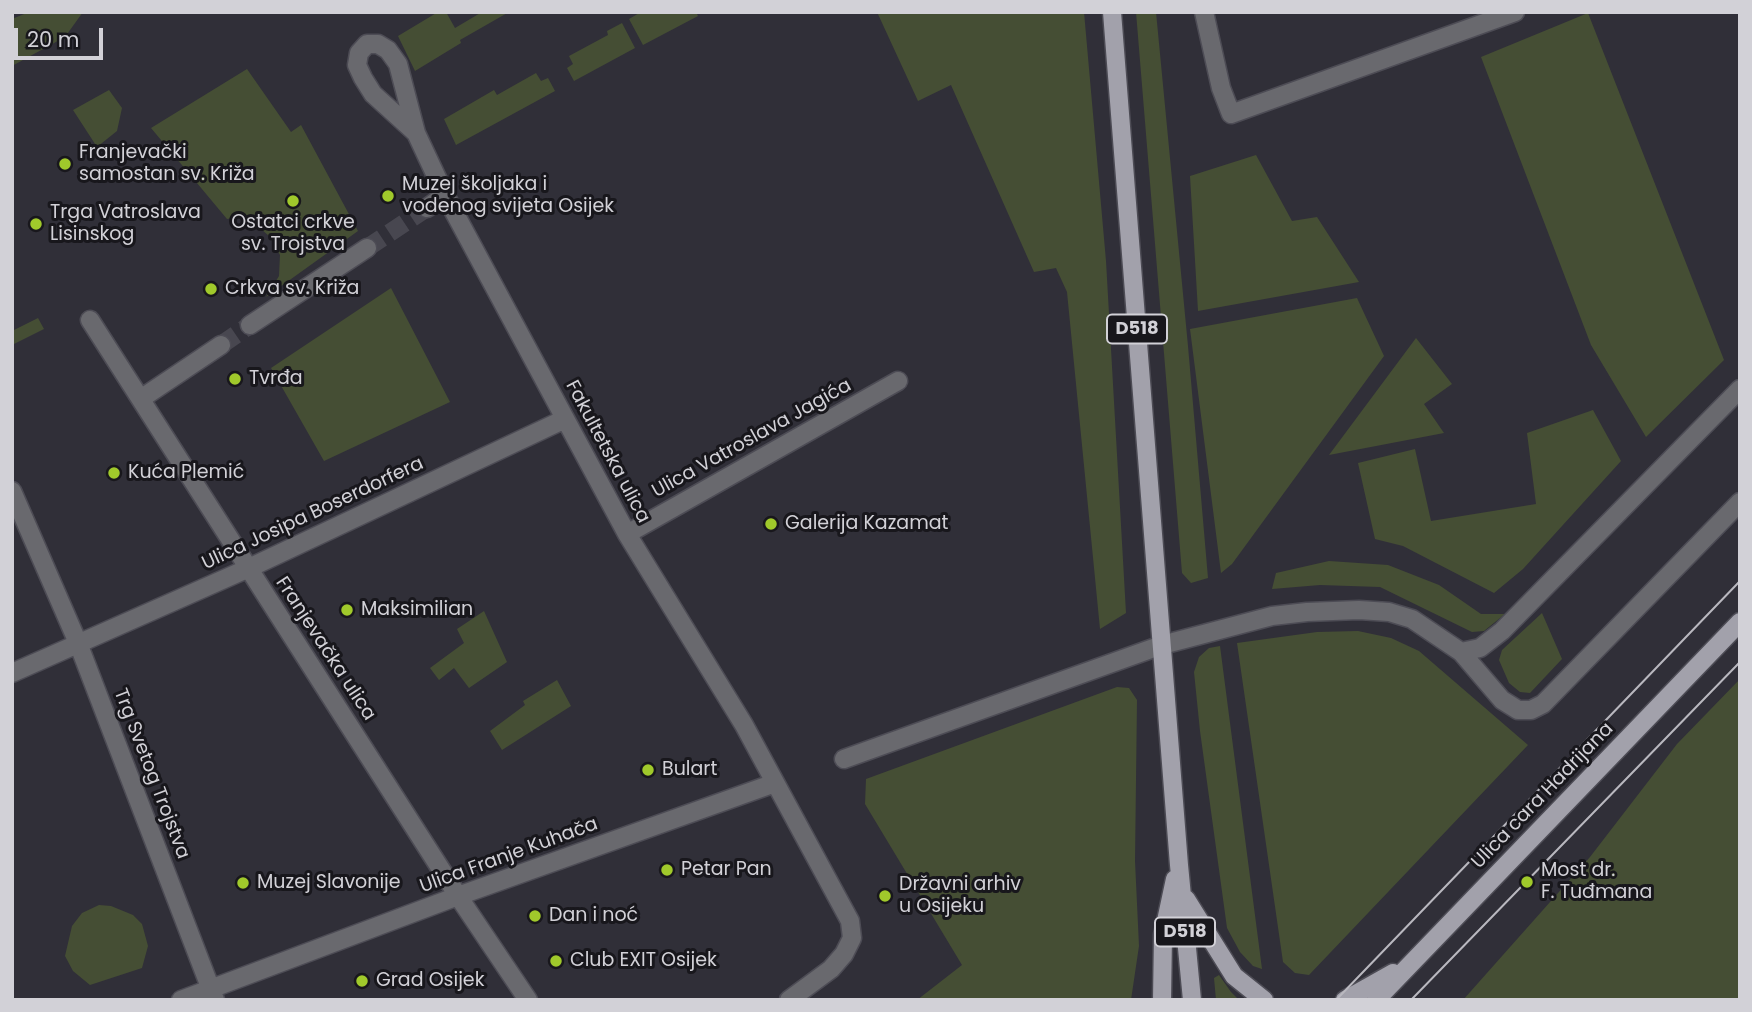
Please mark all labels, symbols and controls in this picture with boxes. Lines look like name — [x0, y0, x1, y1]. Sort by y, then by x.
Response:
scale bar — [18, 14, 107, 58]
text: 20 m — [27, 25, 80, 54]
place label: Franjevački samostan sv. Križa — [79, 142, 255, 186]
marker: Franjevački samostan sv. Križa — [57, 156, 73, 172]
place label: Muzej školjaka i vodenog svijeta Osijek — [402, 174, 614, 218]
marker: Muzej školjaka i vodenog svijeta Osijek — [380, 188, 396, 204]
marker: Ostatci crkve sv. Trojstva — [285, 193, 301, 209]
place label: Trga Vatroslava Lisinskog — [50, 202, 201, 246]
place label: Ostatci crkve sv. Trojstva — [231, 212, 355, 256]
marker: Trga Vatroslava Lisinskog — [28, 216, 44, 232]
place label: Crkva sv. Križa — [225, 278, 359, 300]
marker: Crkva sv. Križa — [203, 281, 219, 297]
road number: D518 — [1107, 314, 1167, 344]
place label: Tvrđa — [249, 368, 303, 390]
marker: Tvrđa — [227, 371, 243, 387]
street label: Ulica Vatroslava Jagića — [648, 375, 856, 503]
street label: Fakultetska ulica — [560, 377, 654, 527]
street label: Ulica Josipa Boserdorfera — [199, 453, 427, 575]
place label: Kuća Plemić — [128, 462, 244, 484]
marker: Kuća Plemić — [106, 465, 122, 481]
place label: Galerija Kazamat — [785, 513, 949, 535]
marker: Galerija Kazamat — [763, 516, 779, 532]
street label: Franjevačka ulica — [270, 573, 380, 725]
place label: Maksimilian — [361, 599, 473, 621]
marker: Maksimilian — [339, 602, 355, 618]
street label: Trg Svetog Trojstva — [108, 686, 194, 862]
street label: Ulica cara Hadrijana — [1467, 718, 1619, 874]
place label: Bulart — [662, 759, 717, 781]
marker: Bulart — [640, 762, 656, 778]
street label: Ulica Franje Kuhača — [417, 813, 601, 899]
place label: Petar Pan — [681, 859, 772, 881]
place label: Most dr. F. Tuđmana — [1541, 860, 1652, 904]
marker: Petar Pan — [659, 862, 675, 878]
place label: Muzej Slavonije — [257, 872, 401, 894]
place label: Državni arhiv u Osijeku — [899, 874, 1021, 918]
marker: Most dr. F. Tuđmana — [1519, 874, 1535, 890]
marker: Muzej Slavonije — [235, 875, 251, 891]
marker: Državni arhiv u Osijeku — [877, 888, 893, 904]
place label: Dan i noć — [549, 905, 638, 927]
marker: Dan i noć — [527, 908, 543, 924]
road number: D518 — [1155, 917, 1215, 946]
place label: Club EXIT Osijek — [570, 950, 717, 972]
marker: Club EXIT Osijek — [548, 953, 564, 969]
place label: Grad Osijek — [376, 970, 484, 992]
marker: Grad Osijek — [354, 973, 370, 989]

